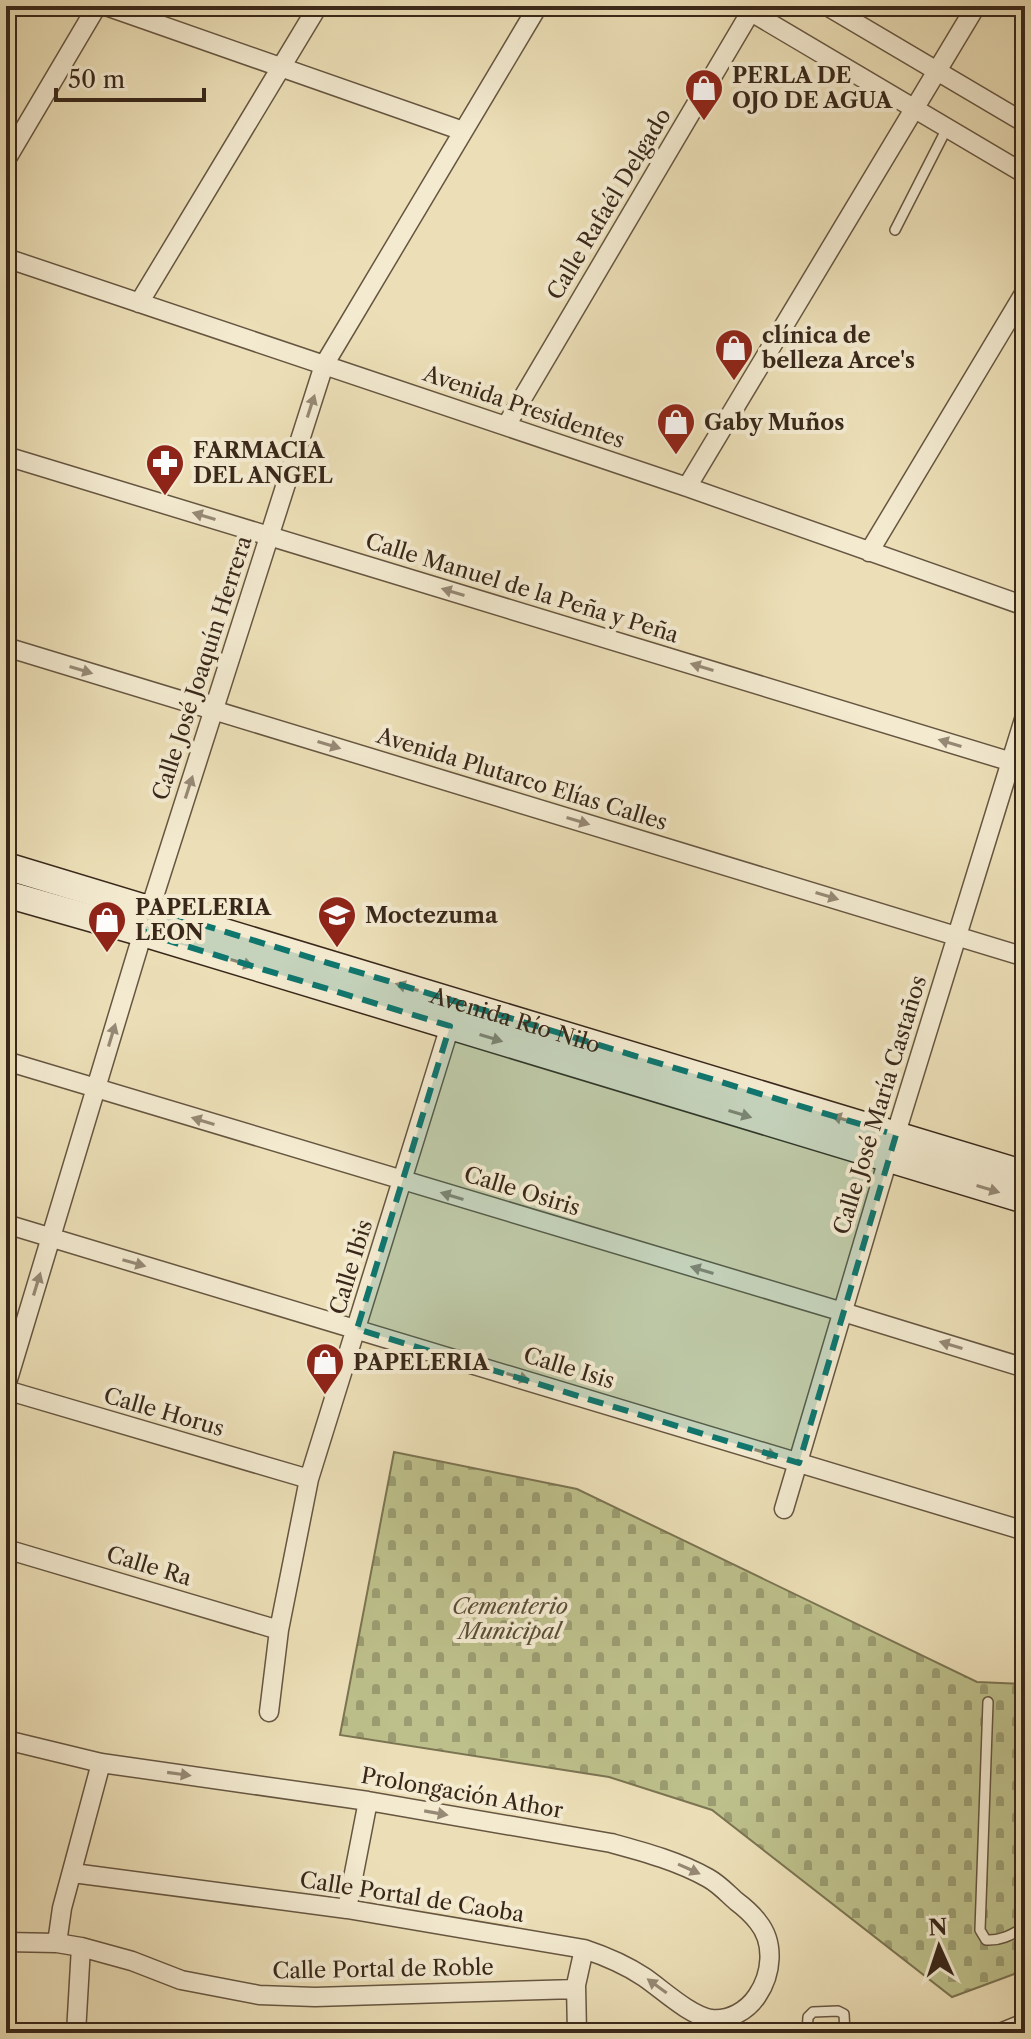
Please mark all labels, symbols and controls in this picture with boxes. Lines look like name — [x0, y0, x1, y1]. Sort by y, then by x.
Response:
scale bar — [56, 52, 204, 102]
place label: PERLA DE OJO DE AGUA — [732, 62, 893, 114]
text: 50 m — [68, 65, 125, 94]
shop icon: PERLA DE OJO DE AGUA — [683, 67, 725, 122]
street label: Calle Rafaél Delgado — [541, 103, 677, 305]
place label: clínica de belleza Arce's — [761, 322, 915, 374]
shop icon: clínica de belleza Arce's — [713, 327, 755, 382]
street label: Avenida Presidentes — [419, 360, 628, 454]
one-way arrow — [305, 394, 318, 418]
shop icon: Gaby Muños — [655, 401, 697, 456]
place label: Gaby Muños — [704, 409, 844, 436]
place label: FARMACIA DEL ANGEL — [193, 437, 334, 489]
pharmacy icon: FARMACIA DEL ANGEL — [144, 442, 186, 497]
one-way arrow — [192, 509, 216, 522]
street label: Calle Manuel de la Peña y Peña — [362, 527, 682, 649]
street label: Calle José Joaquín Herrera — [146, 532, 258, 804]
one-way arrow — [440, 585, 464, 598]
one-way arrow — [689, 661, 713, 673]
one-way arrow — [69, 664, 93, 676]
street label: Avenida Plutarco Elías Calles — [372, 722, 671, 836]
one-way arrow — [938, 736, 962, 749]
one-way arrow — [318, 739, 342, 752]
one-way arrow — [183, 775, 196, 799]
one-way arrow — [567, 815, 591, 828]
one-way arrow — [815, 890, 839, 903]
place label: PAPELERIA LEON — [135, 894, 272, 946]
school or university icon: Moctezuma — [316, 894, 358, 949]
shop icon: PAPELERIA LEON — [86, 899, 128, 954]
place label: Moctezuma — [365, 902, 498, 929]
one-way arrow — [230, 957, 254, 970]
street label: Calle José María Castaños — [828, 972, 932, 1238]
one-way arrow — [394, 980, 418, 993]
street label: Avenida Río Nilo — [426, 981, 604, 1058]
one-way arrow — [106, 1023, 119, 1047]
one-way arrow — [479, 1033, 503, 1045]
one-way arrow — [728, 1108, 752, 1121]
one-way arrow — [831, 1112, 855, 1125]
one-way arrow — [191, 1114, 215, 1127]
street label: Calle Osiris — [461, 1161, 583, 1221]
one-way arrow — [977, 1183, 1001, 1196]
one-way arrow — [440, 1189, 464, 1202]
street label: Calle Ibis — [324, 1216, 378, 1318]
one-way arrow — [123, 1257, 147, 1270]
one-way arrow — [689, 1263, 713, 1276]
one-way arrow — [31, 1272, 44, 1296]
one-way arrow — [938, 1338, 962, 1351]
shop icon: PAPELERIA — [304, 1341, 346, 1396]
street label: Calle Isis — [520, 1341, 618, 1395]
place label: PAPELERIA — [353, 1349, 490, 1376]
one-way arrow — [506, 1372, 530, 1384]
street label: Calle Horus — [101, 1382, 227, 1442]
one-way arrow — [755, 1447, 779, 1460]
street label: Calle Ra — [103, 1540, 195, 1592]
park label: Cementerio Municipal — [452, 1593, 568, 1645]
street label: Prolongación Athor — [359, 1762, 565, 1824]
one-way arrow — [167, 1768, 192, 1781]
one-way arrow — [424, 1807, 449, 1819]
one-way arrow — [677, 1862, 701, 1876]
street label: Calle Portal de Caoba — [298, 1866, 527, 1928]
north arrow — [899, 1907, 979, 1987]
text: N — [928, 1914, 948, 1942]
street label: Calle Portal de Roble — [272, 1954, 494, 1984]
one-way arrow — [646, 1979, 667, 1994]

